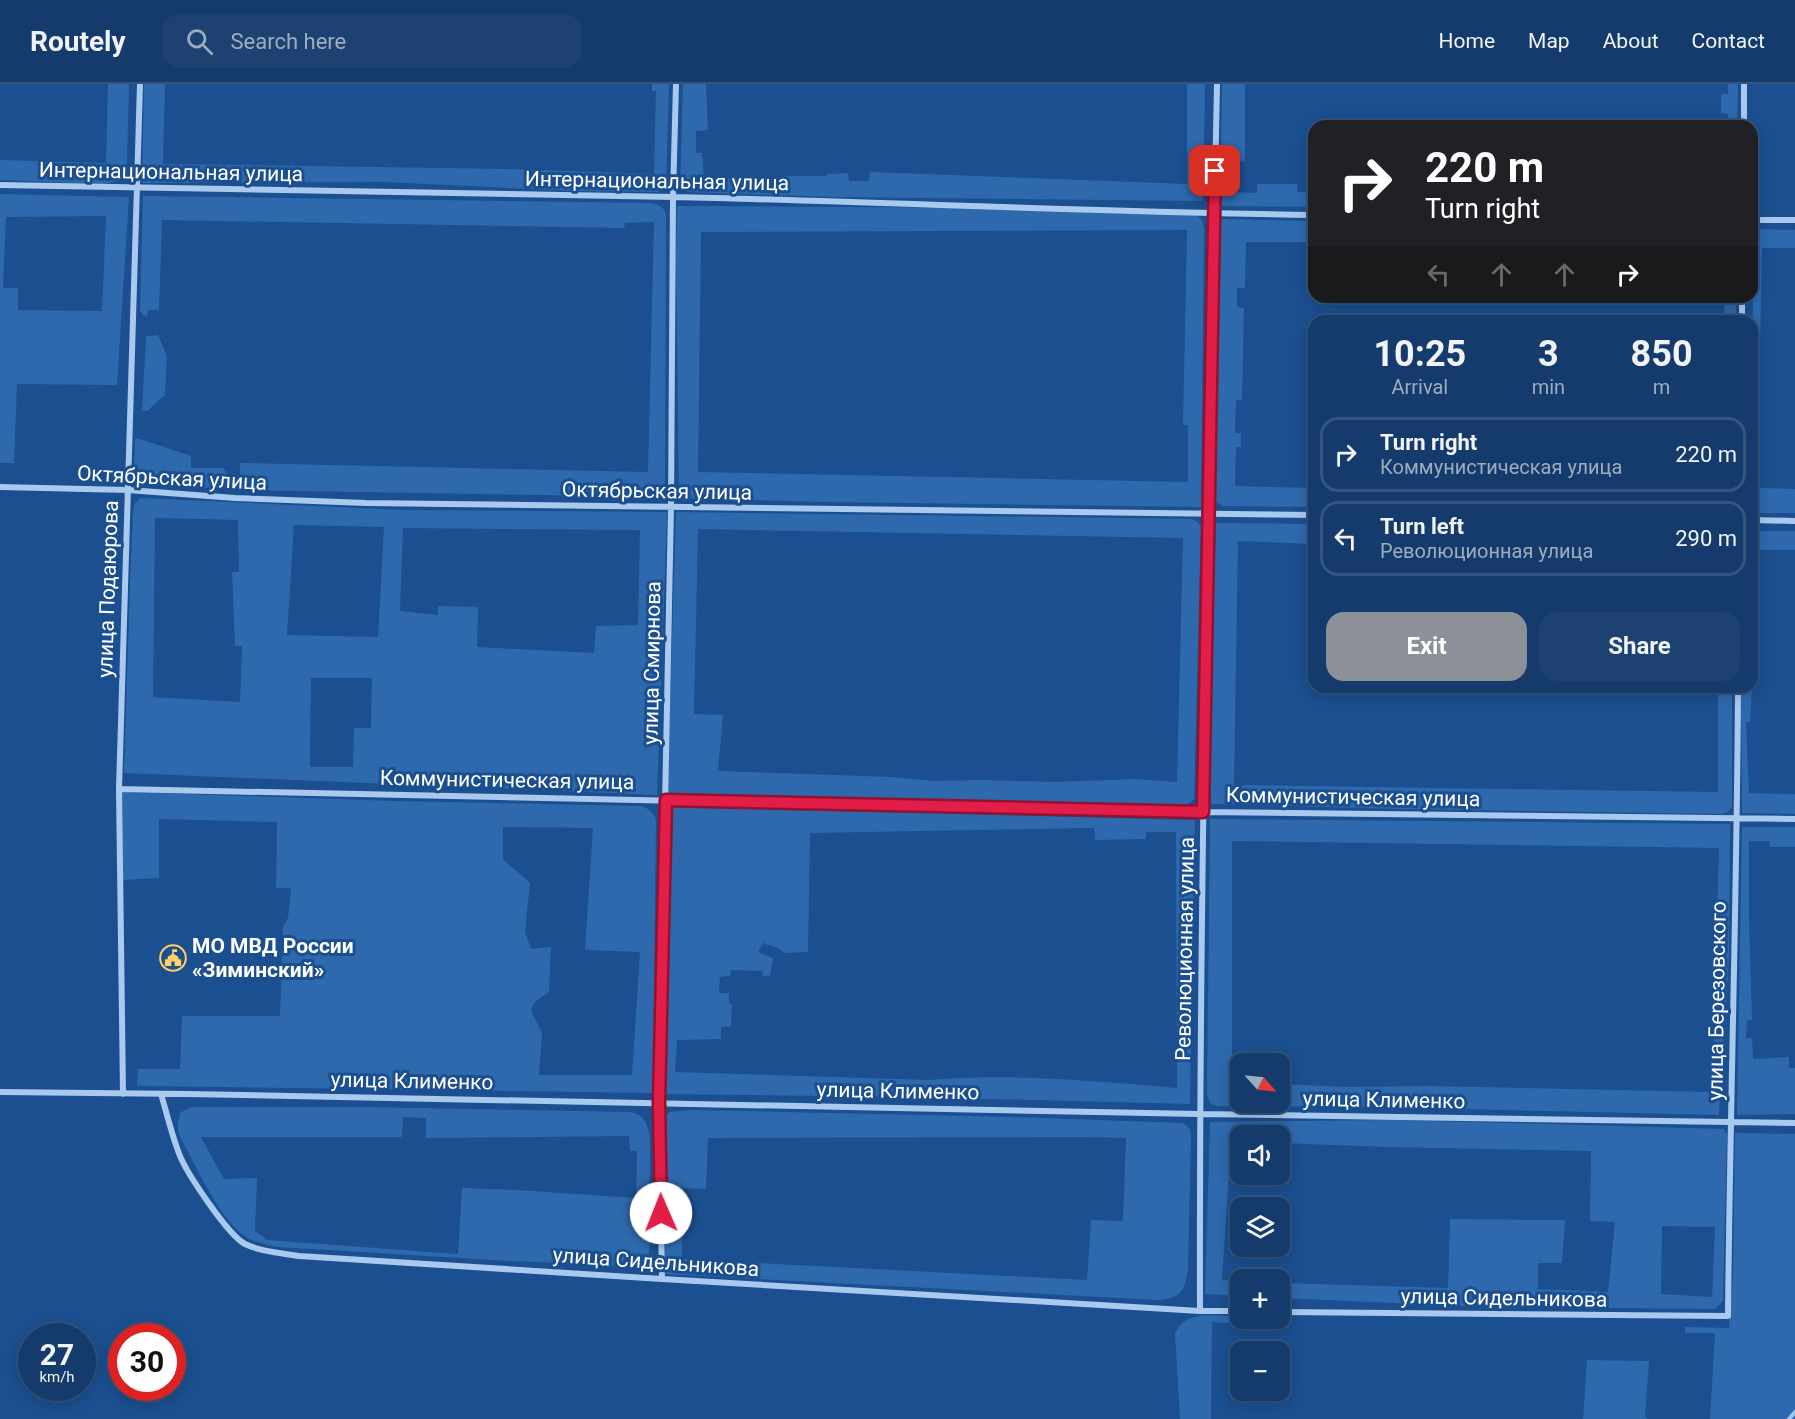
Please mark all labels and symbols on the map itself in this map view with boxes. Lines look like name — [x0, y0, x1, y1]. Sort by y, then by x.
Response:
pin — [1189, 145, 1240, 196]
street label: Интернациональная улица — [39, 158, 303, 186]
street label: Интернациональная улица — [525, 167, 789, 195]
street label: Октябрьская улица — [76, 461, 268, 495]
street label: Октябрьская улица — [562, 477, 752, 505]
street label: улица Подаюрова — [93, 500, 123, 678]
street label: улица Смирнова — [639, 581, 665, 745]
street label: Коммунистическая улица — [380, 766, 634, 794]
street label: Коммунистическая улица — [1226, 783, 1480, 811]
street label: Революционная улица — [1171, 837, 1199, 1061]
street label: улица Березовского — [1703, 901, 1731, 1101]
place label: МО МВД России «Зиминский» — [192, 934, 354, 982]
public building icon: МО МВД России «Зиминский» — [158, 943, 188, 973]
north arrow — [1230, 1053, 1290, 1113]
street label: улица Клименко — [331, 1068, 493, 1094]
street label: улица Клименко — [817, 1078, 979, 1104]
street label: улица Клименко — [1303, 1087, 1465, 1113]
position arrow — [629, 1181, 693, 1245]
street label: улица Сидельникова — [552, 1243, 760, 1281]
street label: улица Сидельникова — [1400, 1284, 1608, 1312]
speed limit sign: 30 — [108, 1323, 186, 1401]

